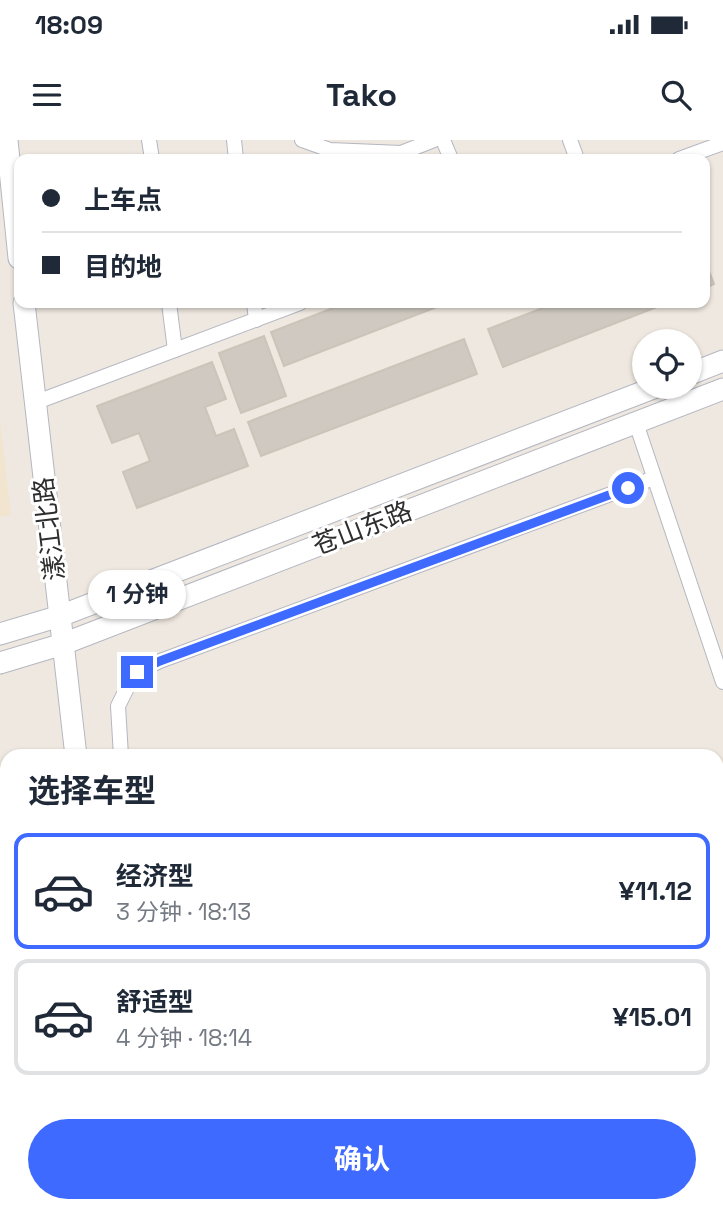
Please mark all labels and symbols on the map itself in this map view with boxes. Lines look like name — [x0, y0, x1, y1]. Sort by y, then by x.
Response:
route start — [612, 472, 644, 504]
street label: 漾江北路 — [26, 475, 72, 583]
street label: 苍山东路 — [307, 493, 417, 563]
callout: 1 分钟 — [88, 570, 186, 620]
route end — [121, 656, 153, 688]

